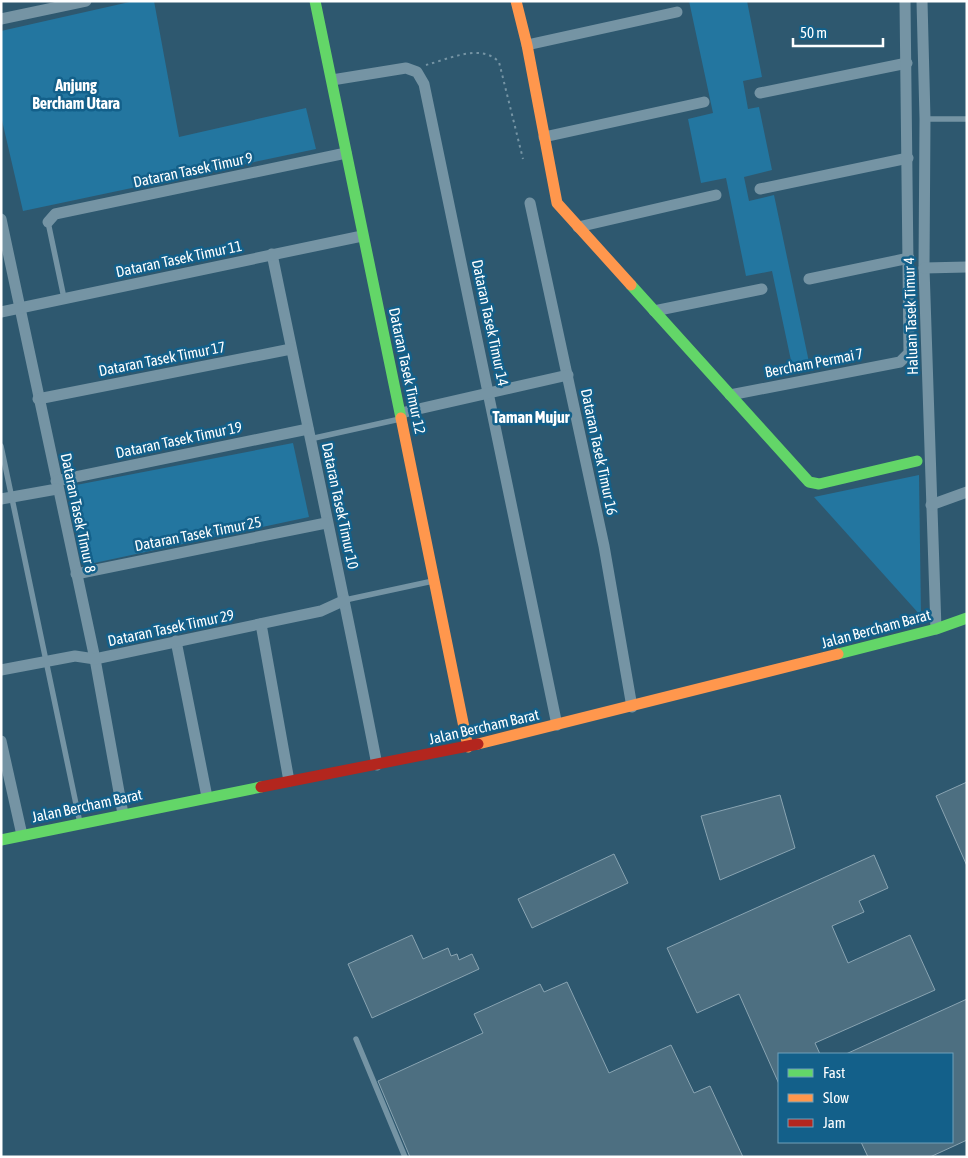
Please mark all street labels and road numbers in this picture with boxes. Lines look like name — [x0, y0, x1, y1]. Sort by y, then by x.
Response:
street label: Dataran Tasek Timur 9 — [132, 149, 254, 190]
street label: Dataran Tasek Timur 11 — [114, 237, 244, 280]
street label: Haluan Tasek Timur 4 — [900, 257, 921, 375]
street label: Dataran Tasek Timur 14 — [469, 258, 512, 388]
street label: Dataran Tasek Timur 12 — [386, 306, 429, 436]
street label: Dataran Tasek Timur 17 — [97, 338, 227, 379]
street label: Bercham Permai 7 — [763, 345, 865, 380]
street label: Dataran Tasek Timur 16 — [578, 387, 621, 517]
street label: Dataran Tasek Timur 19 — [114, 418, 244, 461]
street label: Dataran Tasek Timur 10 — [319, 441, 362, 571]
street label: Dataran Tasek Timur 8 — [58, 452, 99, 574]
street label: Dataran Tasek Timur 25 — [133, 513, 263, 554]
street label: Dataran Tasek Timur 29 — [106, 606, 236, 649]
street label: Jalan Bercham Barat — [819, 606, 932, 651]
street label: Jalan Bercham Barat — [427, 706, 541, 747]
street label: Jalan Bercham Barat — [30, 785, 144, 826]

